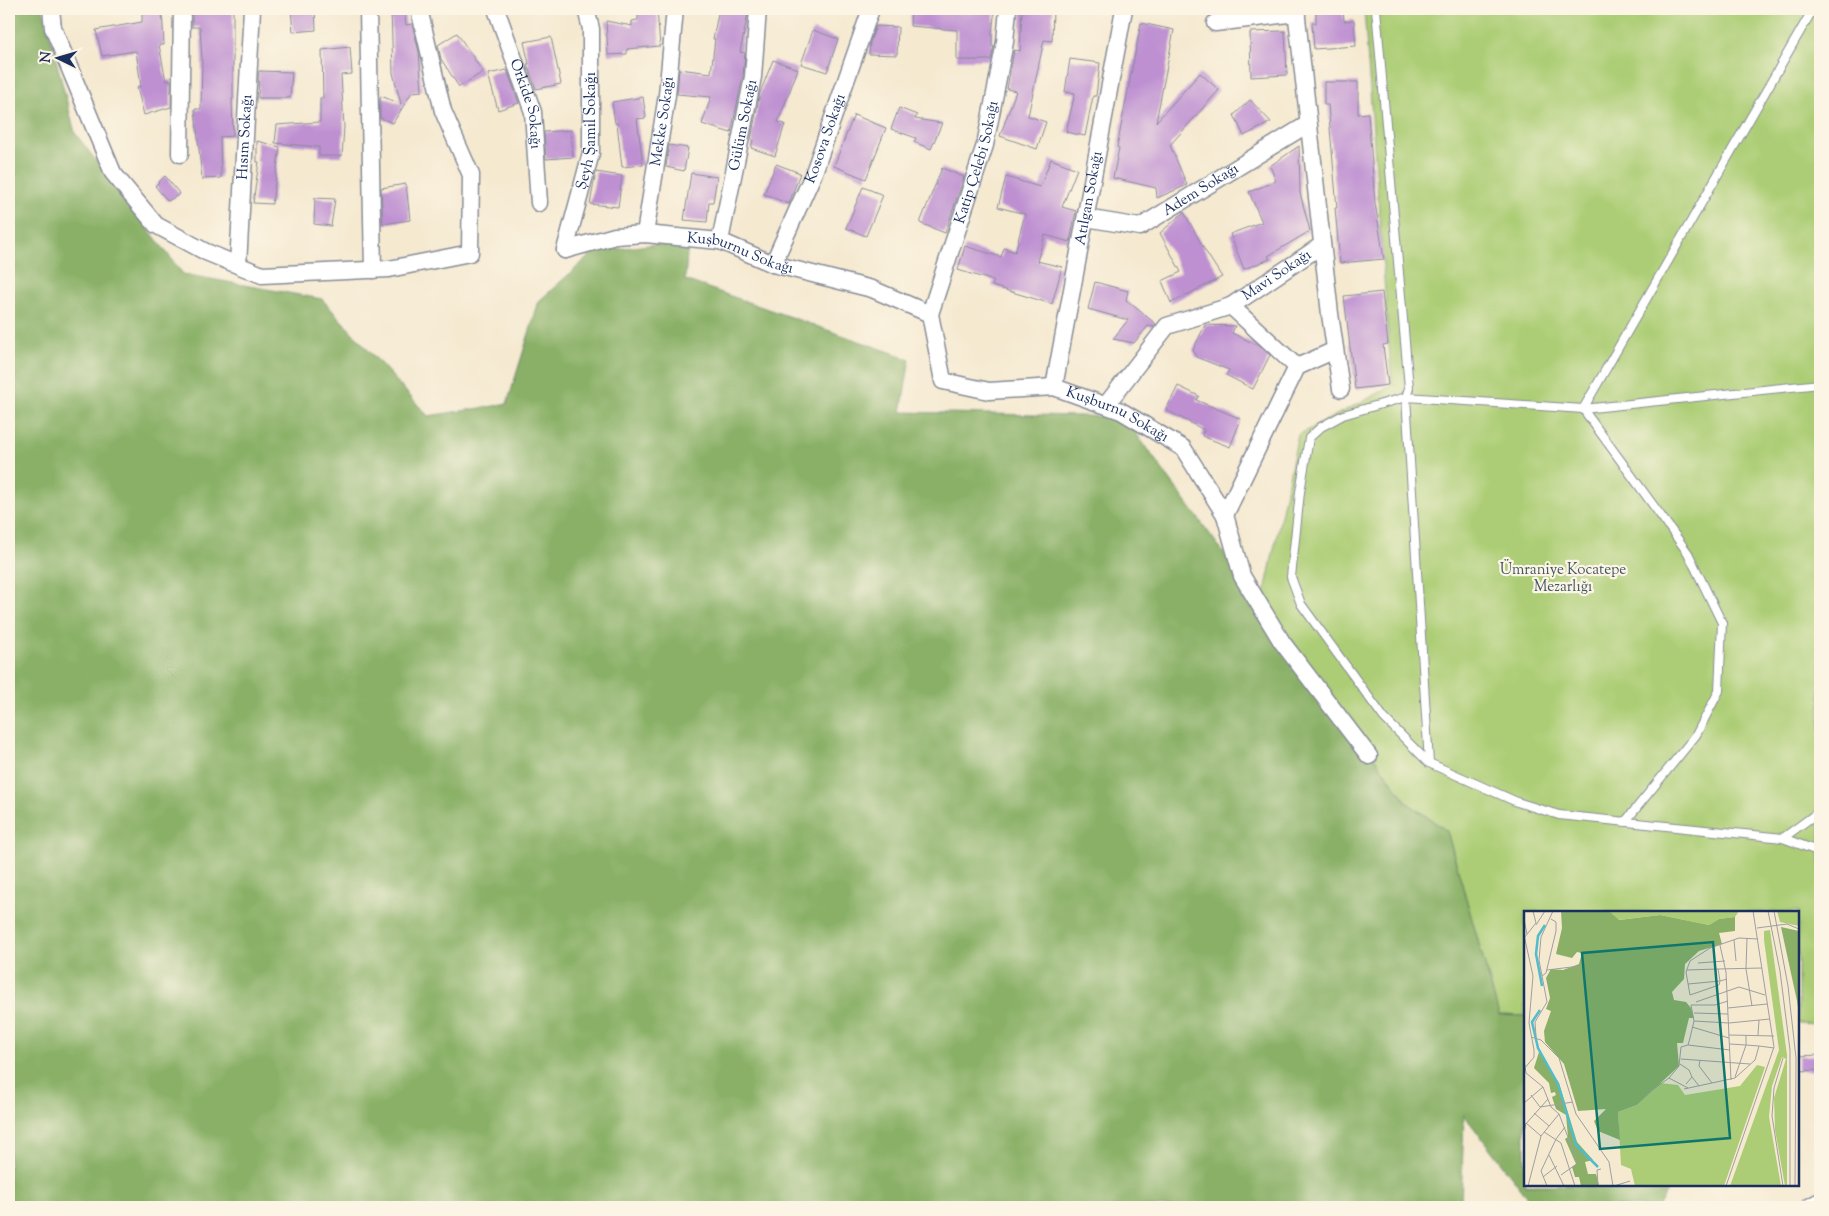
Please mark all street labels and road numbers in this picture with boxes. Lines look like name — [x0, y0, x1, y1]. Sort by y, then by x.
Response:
street label: Orkide Sokağı — [504, 56, 546, 150]
street label: Şeyh Şamil Sokağı — [571, 72, 602, 192]
street label: Mekke Sokağı — [645, 76, 679, 168]
street label: Gülüm Sokağı — [724, 78, 763, 173]
street label: Kosova Sokağı — [800, 91, 851, 187]
street label: Hısım Sokağı — [232, 94, 258, 180]
street label: Katip Çelebi Sokağı — [950, 99, 1004, 227]
street label: Atılgan Sokağı — [1070, 149, 1108, 247]
street label: Adem Sokağı — [1159, 158, 1243, 221]
street label: Kuşburnu Sokağı — [686, 227, 796, 279]
street label: Mavi Sokağı — [1238, 244, 1316, 306]
street label: Kuşburnu Sokağı — [1063, 382, 1173, 448]

